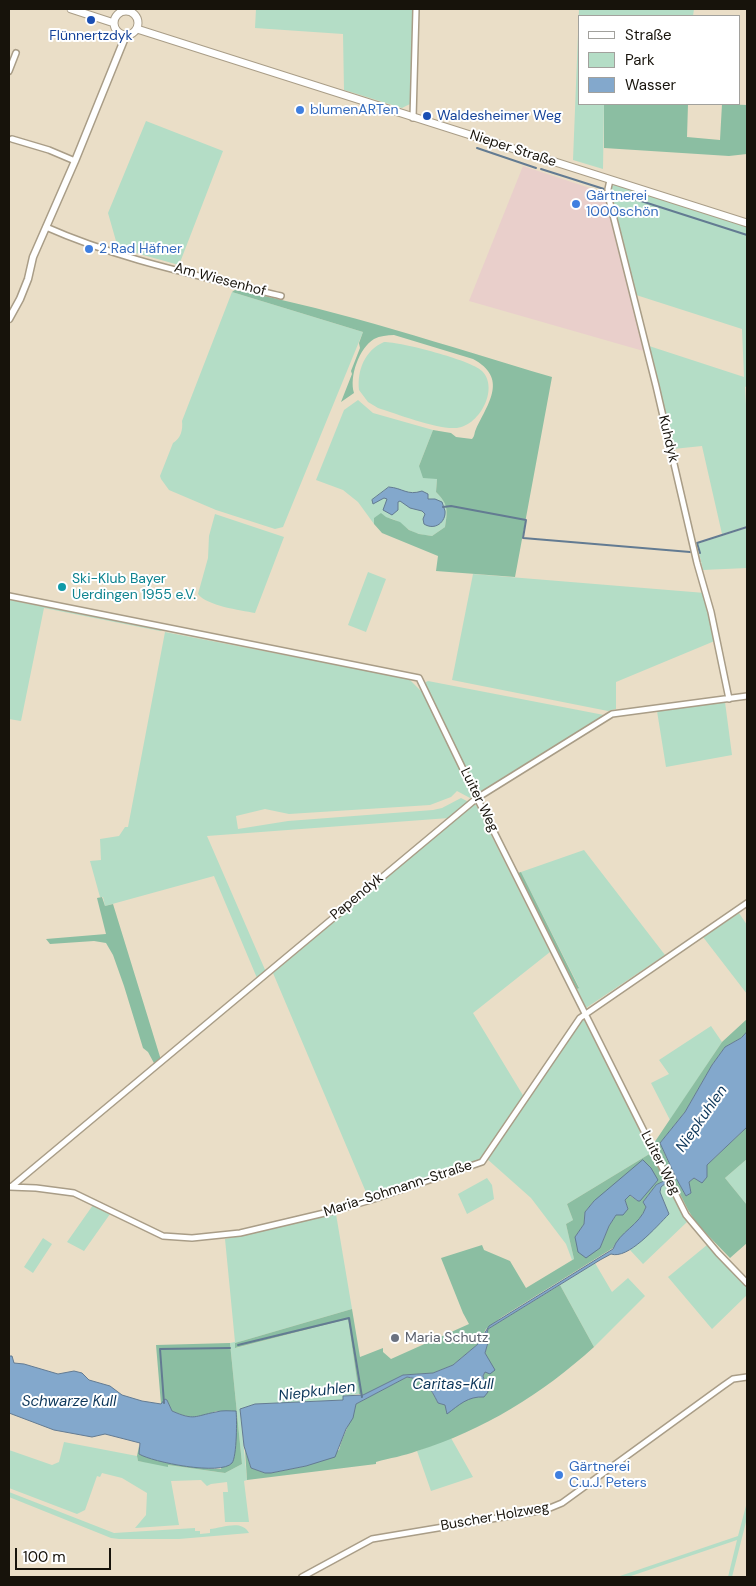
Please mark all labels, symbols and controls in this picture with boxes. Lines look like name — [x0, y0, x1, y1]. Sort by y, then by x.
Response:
marker: Flünnertzdyk — [85, 14, 97, 26]
legend — [578, 15, 741, 105]
text: Straße — [625, 25, 672, 45]
place label: Flünnertzdyk — [49, 28, 133, 44]
text: Park — [625, 50, 655, 70]
text: Wasser — [625, 75, 676, 95]
place label: blumenARTen — [310, 102, 399, 118]
marker: blumenARTen — [294, 104, 306, 116]
place label: Waldesheimer Weg — [437, 108, 562, 124]
marker: Waldesheimer Weg — [421, 110, 433, 122]
street label: Nieper Straße — [468, 127, 558, 171]
place label: Gärtnerei 1000schön — [586, 188, 659, 220]
marker: Gärtnerei 1000schön — [570, 198, 582, 210]
place label: 2 Rad Häfner — [99, 241, 182, 257]
marker: 2 Rad Häfner — [83, 243, 95, 255]
street label: Am Wiesenhof — [172, 260, 268, 300]
street label: Kuhdyk — [654, 414, 682, 464]
place label: Ski-Klub Bayer Uerdingen 1955 e.V. — [72, 571, 196, 604]
marker: Ski-Klub Bayer Uerdingen 1955 e.V. — [56, 581, 68, 593]
street label: Luiter Weg — [456, 765, 502, 835]
street label: Papendyk — [327, 870, 387, 924]
water label: Niepkuhlen — [672, 1082, 732, 1156]
street label: Luiter Weg — [637, 1128, 683, 1198]
street label: Maria-Sohmann-Straße — [322, 1157, 474, 1221]
place label: Maria Schutz — [405, 1330, 488, 1346]
marker: Maria Schutz — [389, 1332, 401, 1344]
water label: Caritas-Kull — [412, 1376, 494, 1394]
water label: Niepkuhlen — [278, 1378, 356, 1406]
water label: Schwarze Kull — [22, 1393, 116, 1411]
place label: Gärtnerei C.u.J. Peters — [569, 1459, 647, 1491]
marker: Gärtnerei C.u.J. Peters — [553, 1469, 565, 1481]
street label: Buscher Holzweg — [439, 1499, 551, 1535]
scale bar — [18, 1538, 114, 1570]
text: 100 m — [23, 1547, 66, 1567]

